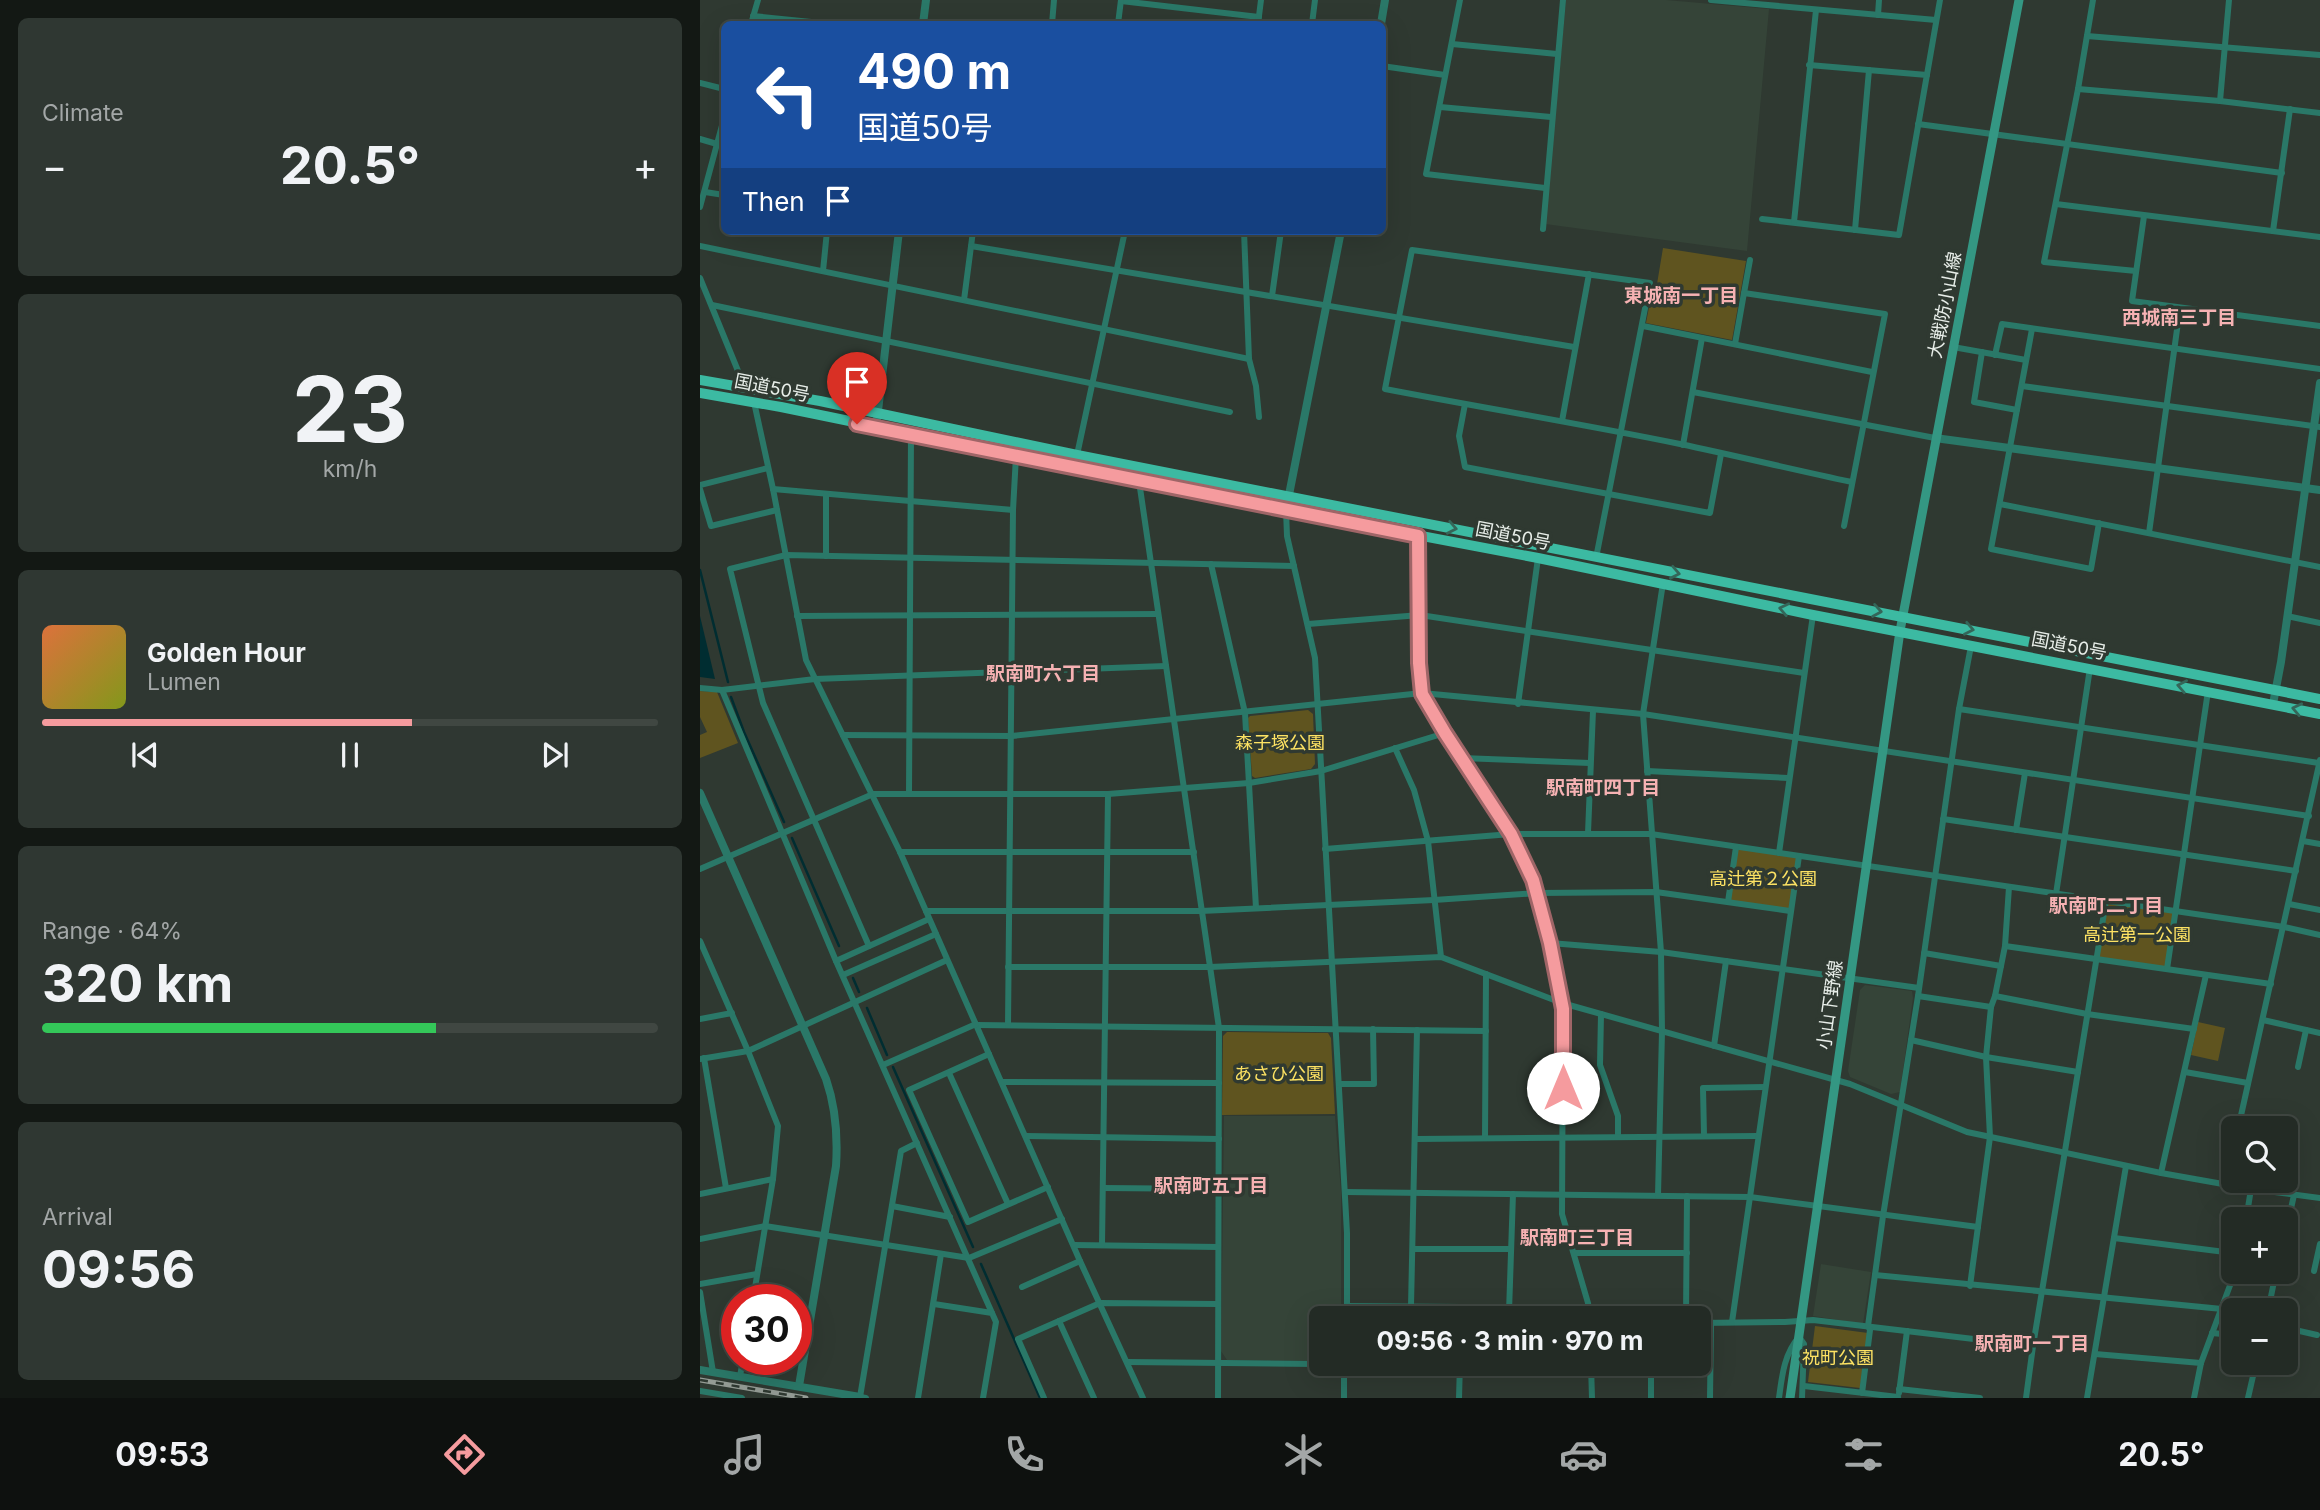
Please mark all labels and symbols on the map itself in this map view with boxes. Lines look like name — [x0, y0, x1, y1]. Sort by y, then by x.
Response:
street label: 大戦防小山線 — [1924, 250, 1965, 360]
district label: 東城南一丁目 — [1624, 284, 1738, 307]
district label: 西城南三丁目 — [2122, 306, 2236, 329]
pin — [827, 352, 887, 424]
street label: 国道50号 — [733, 370, 812, 405]
street label: 国道50号 — [1474, 518, 1553, 553]
one-way arrow — [1446, 520, 1458, 535]
one-way arrow — [1669, 564, 1681, 579]
one-way arrow — [1778, 602, 1790, 617]
one-way arrow — [1871, 603, 1882, 618]
one-way arrow — [1963, 621, 1975, 636]
street label: 国道50号 — [2030, 628, 2109, 663]
district label: 駅南町六丁目 — [986, 662, 1100, 685]
one-way arrow — [2176, 679, 2188, 694]
one-way arrow — [2291, 703, 2303, 717]
park label: 森子塚公園 — [1235, 732, 1325, 753]
district label: 駅南町四丁目 — [1546, 776, 1660, 799]
park label: 高辻第２公園 — [1709, 868, 1817, 889]
district label: 駅南町二丁目 — [2049, 894, 2163, 917]
park label: 高辻第一公園 — [2083, 924, 2191, 945]
street label: 小山下野線 — [1813, 959, 1846, 1051]
position arrow — [1526, 1051, 1600, 1125]
park label: あさひ公園 — [1234, 1063, 1324, 1084]
district label: 駅南町五丁目 — [1154, 1174, 1268, 1197]
district label: 駅南町三丁目 — [1520, 1226, 1634, 1249]
speed limit sign: 30 — [721, 1284, 812, 1375]
district label: 駅南町一丁目 — [1975, 1332, 2089, 1355]
park label: 祝町公園 — [1802, 1347, 1874, 1368]

